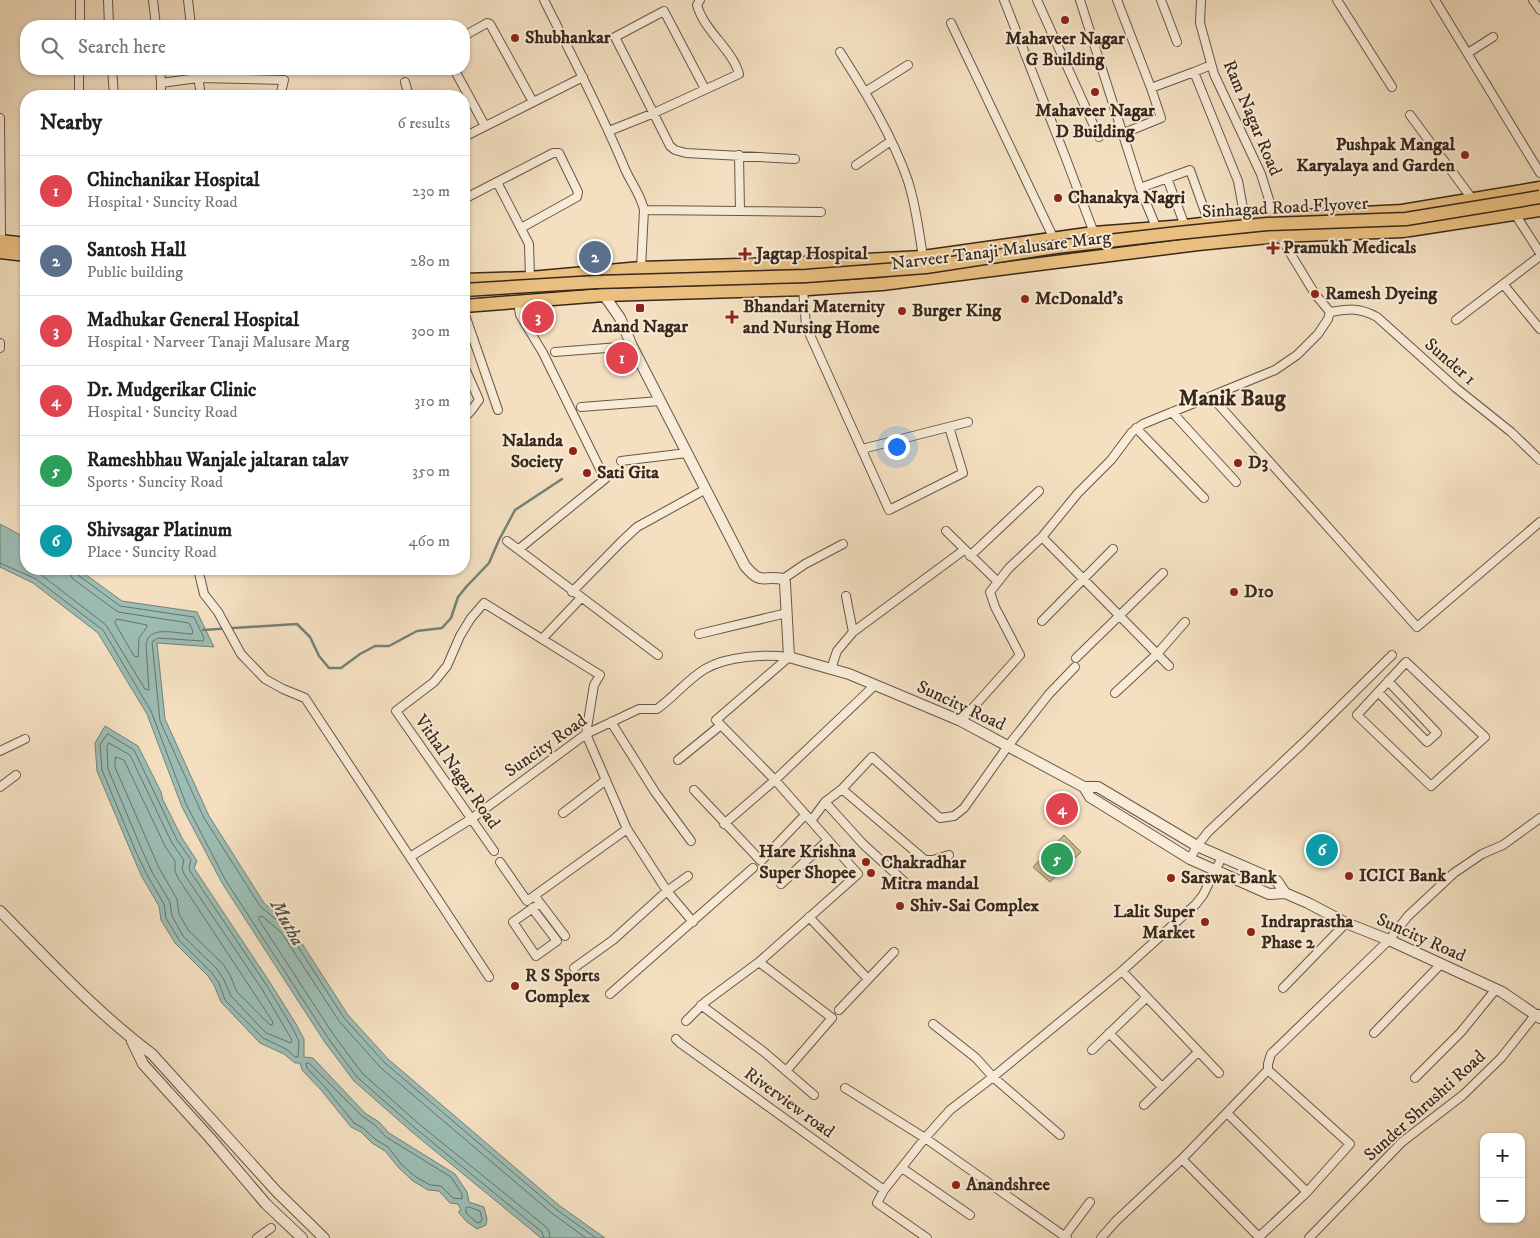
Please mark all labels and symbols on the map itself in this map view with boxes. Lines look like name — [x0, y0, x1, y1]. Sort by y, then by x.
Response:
marker: Mahaveer Nagar G Building — [1059, 14, 1071, 26]
place label: Shubhankar — [525, 27, 611, 49]
place label: Mahaveer Nagar G Building — [1005, 28, 1125, 71]
marker: Shubhankar — [509, 32, 521, 44]
street label: Ram Nagar Road — [1218, 57, 1286, 179]
marker: Mahaveer Nagar D Building — [1089, 86, 1101, 98]
place label: Mahaveer Nagar D Building — [1035, 100, 1155, 143]
place label: Pushpak Mangal Karyalaya and Garden — [1296, 134, 1456, 177]
marker: Pushpak Mangal Karyalaya and Garden — [1459, 149, 1471, 161]
place label: Chanakya Nagri — [1068, 187, 1186, 209]
marker: Chanakya Nagri — [1052, 192, 1064, 204]
street label: Sinhagad Road Flyover — [1201, 193, 1369, 223]
street label: Narveer Tanaji Malusare Marg — [890, 227, 1112, 275]
place label: Pramukh Medicals — [1283, 237, 1416, 259]
pin: 2 — [579, 238, 611, 276]
marker: Pramukh Medicals — [1267, 242, 1279, 254]
place label: Jagtap Hospital — [754, 243, 868, 265]
marker: Jagtap Hospital — [738, 247, 752, 261]
place label: Ramesh Dyeing — [1325, 283, 1438, 305]
place label: McDonald's — [1035, 288, 1123, 310]
marker: Ramesh Dyeing — [1309, 288, 1321, 300]
marker: McDonald's — [1019, 293, 1031, 305]
place label: Bhandari Maternity and Nursing Home — [743, 296, 885, 339]
pin: 3 — [522, 298, 554, 336]
place label: Burger King — [912, 300, 1002, 322]
marker: Anand Nagar — [634, 302, 646, 314]
marker: Burger King — [896, 305, 908, 317]
marker: Bhandari Maternity and Nursing Home — [725, 310, 739, 324]
place label: Anand Nagar — [591, 316, 688, 338]
street label: Sunder 1 — [1420, 334, 1480, 390]
pin: 1 — [606, 339, 638, 377]
district label: Manik Baug — [1179, 385, 1287, 412]
place label: Nalanda Society — [502, 430, 563, 473]
your location — [884, 434, 910, 460]
marker: Nalanda Society — [567, 445, 579, 457]
place label: D3 — [1248, 452, 1268, 474]
marker: D3 — [1232, 457, 1244, 469]
place label: Sati Gita — [597, 462, 659, 484]
marker: Sati Gita — [581, 467, 593, 479]
place label: D10 — [1244, 581, 1274, 603]
marker: D10 — [1228, 586, 1240, 598]
street label: Suncity Road — [913, 676, 1009, 736]
street label: Vithal Nagar Road — [409, 710, 504, 833]
street label: Suncity Road — [501, 710, 591, 782]
pin: 4 — [1046, 790, 1078, 828]
pin: 6 — [1306, 831, 1338, 869]
pin: 5 — [1041, 840, 1073, 878]
place label: Hare Krishna Super Shopee — [759, 841, 857, 884]
place label: Chakradhar Mitra mandal — [881, 852, 979, 895]
marker: Hare Krishna Super Shopee — [860, 856, 872, 868]
place label: ICICI Bank — [1359, 865, 1447, 887]
marker: Chakradhar Mitra mandal — [865, 867, 877, 879]
place label: Sarswat Bank — [1181, 867, 1278, 889]
marker: ICICI Bank — [1343, 870, 1355, 882]
marker: Sarswat Bank — [1165, 872, 1177, 884]
water label: Mutha — [264, 894, 309, 950]
place label: Shiv-Sai Complex — [910, 895, 1039, 917]
marker: Shiv-Sai Complex — [894, 900, 906, 912]
place label: Lalit Super Market — [1113, 901, 1195, 944]
street label: Suncity Road — [1373, 909, 1469, 967]
place label: Indraprastha Phase 2 — [1261, 911, 1354, 954]
marker: Lalit Super Market — [1199, 916, 1211, 928]
marker: Indraprastha Phase 2 — [1245, 926, 1257, 938]
place label: R S Sports Complex — [525, 965, 600, 1008]
marker: R S Sports Complex — [509, 980, 521, 992]
street label: Sunder Shrushti Road — [1360, 1046, 1490, 1166]
street label: Riverview road — [740, 1063, 838, 1143]
place label: Anandshree — [965, 1174, 1050, 1196]
marker: Anandshree — [950, 1179, 962, 1191]

